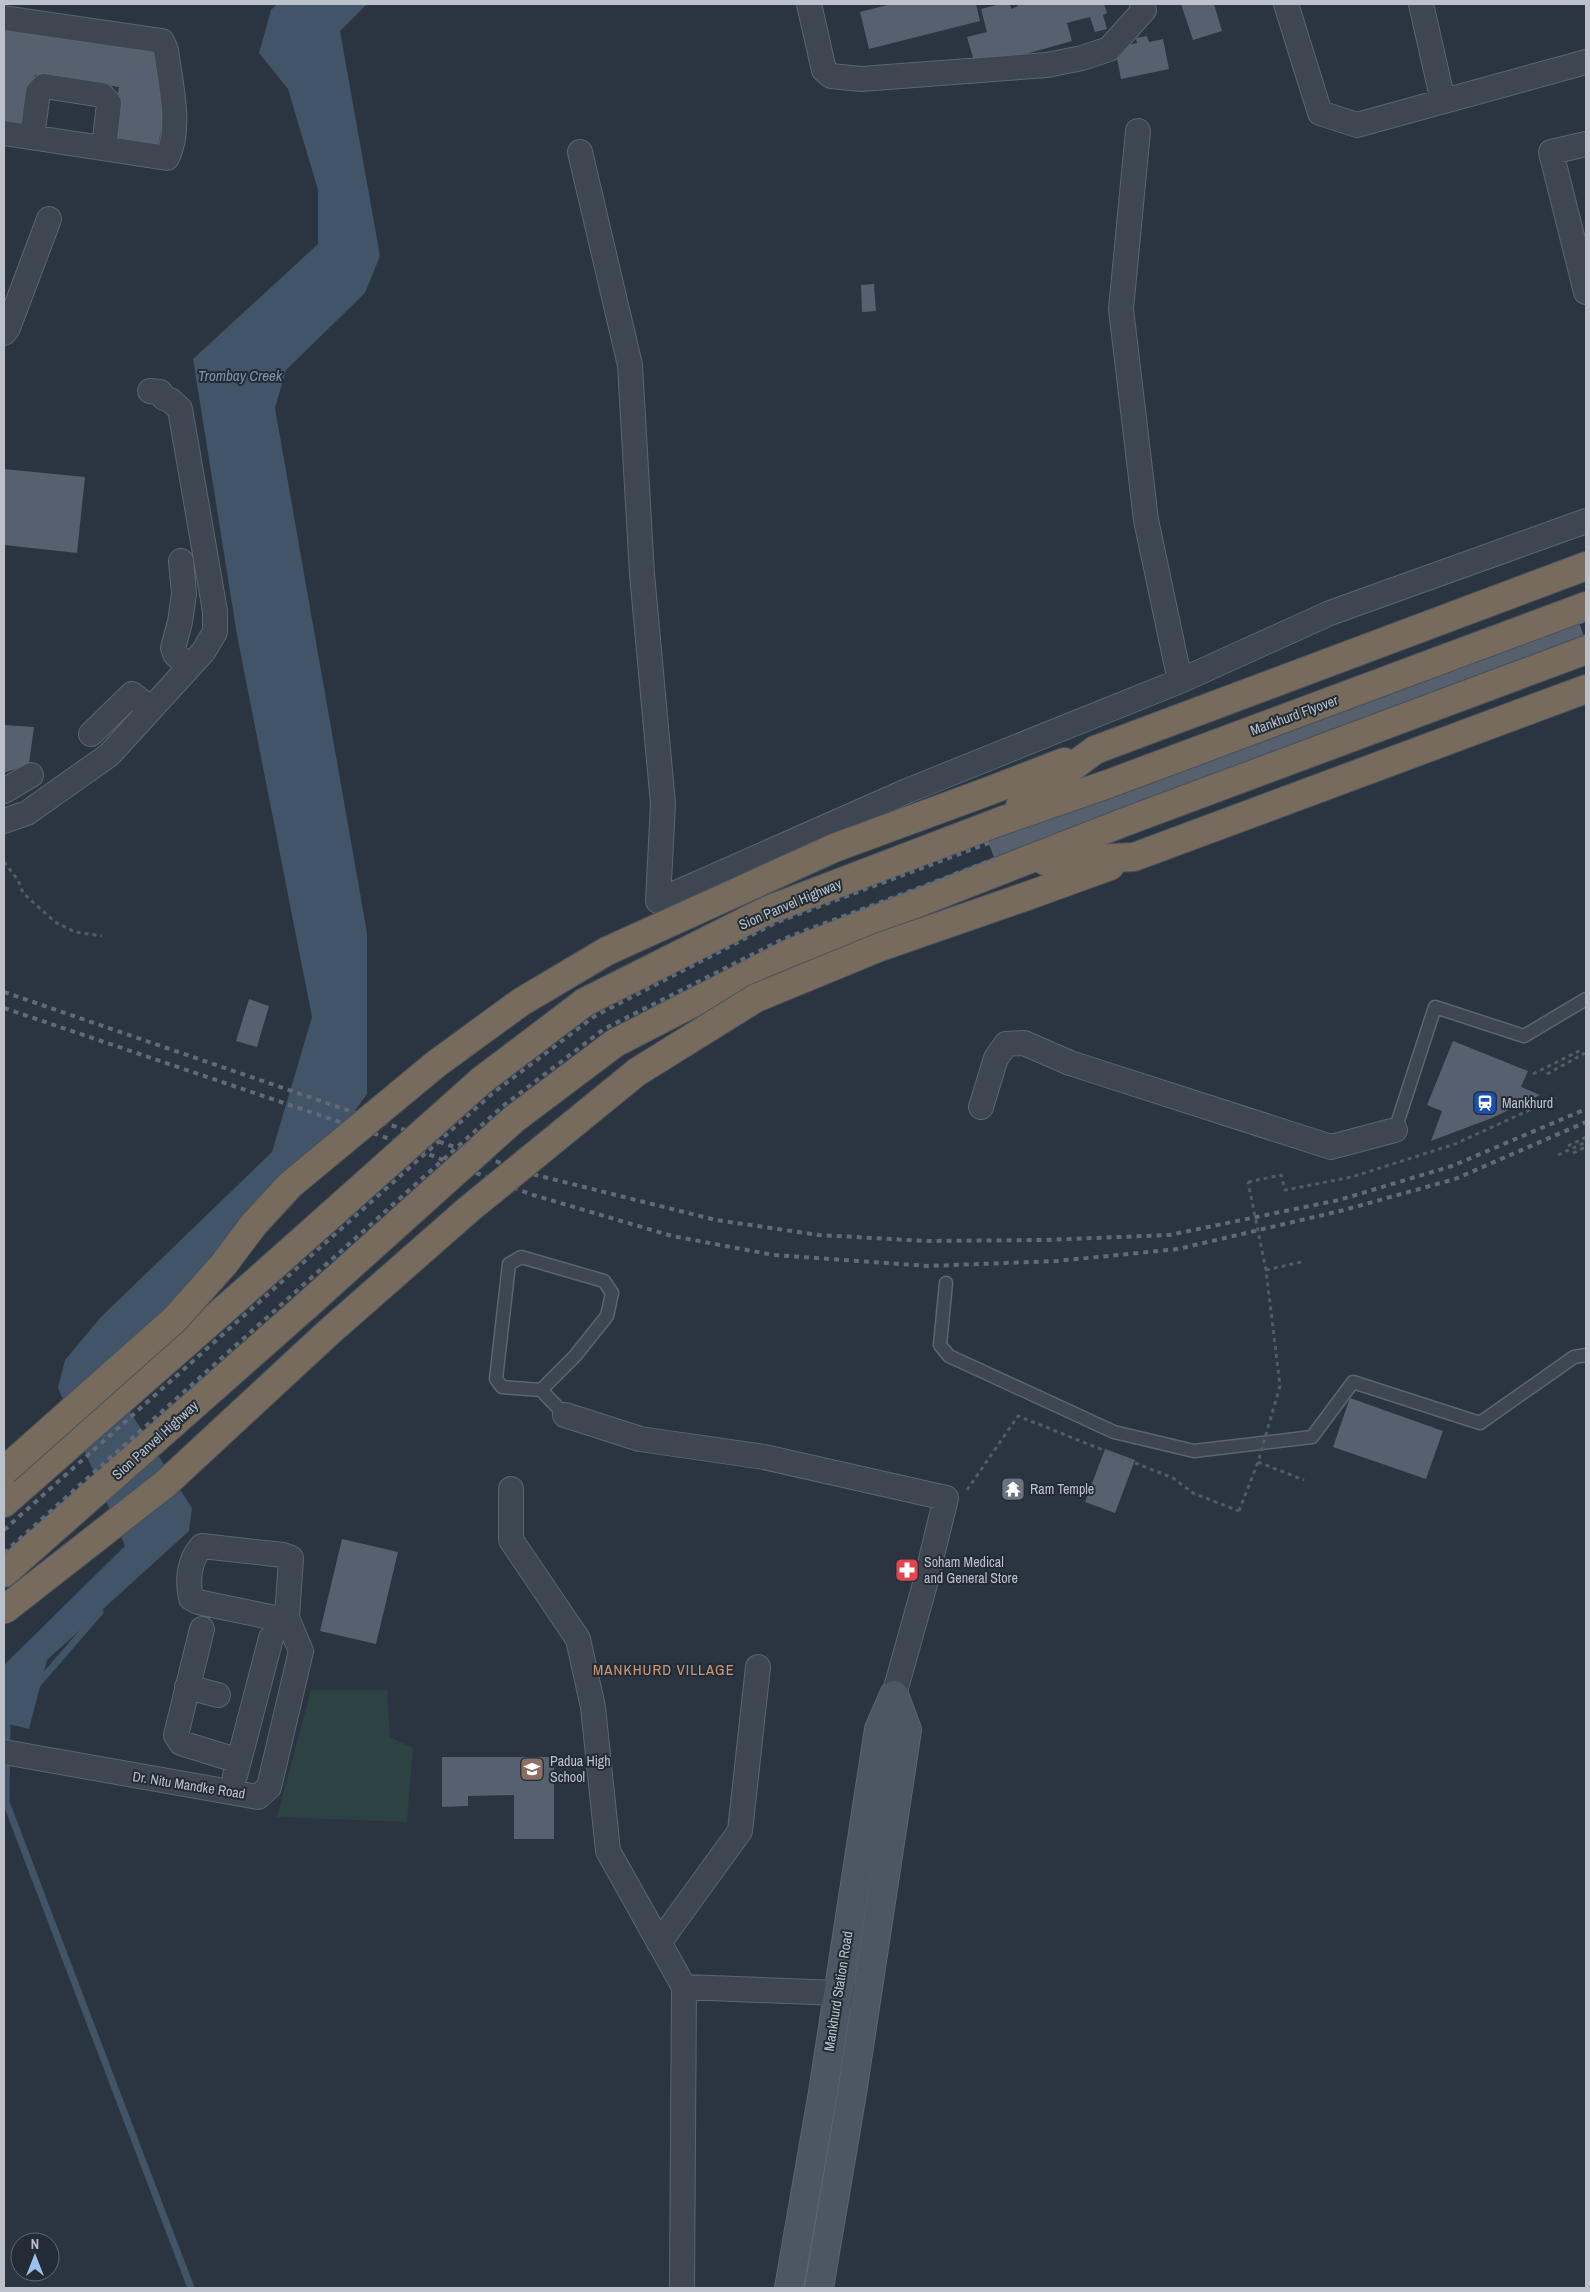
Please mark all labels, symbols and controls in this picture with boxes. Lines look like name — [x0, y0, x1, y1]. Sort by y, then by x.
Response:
water label: Trombay Creek — [198, 365, 283, 386]
street label: Mankhurd Flyover — [1248, 691, 1340, 739]
street label: Sion Panvel Highway — [736, 874, 844, 934]
station icon: Mankhurd — [1472, 1090, 1498, 1116]
place label: Mankhurd — [1502, 1094, 1553, 1112]
street label: Sion Panvel Highway — [108, 1396, 202, 1483]
temple icon: Ram Temple — [1000, 1476, 1026, 1502]
place label: Ram Temple — [1030, 1480, 1094, 1498]
place label: Soham Medical and General Store — [924, 1553, 1018, 1587]
pharmacy icon: Soham Medical and General Store — [894, 1557, 920, 1583]
district label: MANKHURD VILLAGE — [593, 1659, 735, 1680]
place label: Padua High School — [550, 1752, 611, 1786]
school or university icon: Padua High School — [519, 1756, 545, 1782]
street label: Dr. Nitu Mandke Road — [131, 1767, 247, 1803]
street label: Mankhurd Station Road — [820, 1930, 856, 2052]
north arrow — [10, 2232, 60, 2282]
text: N — [31, 2235, 39, 2253]

